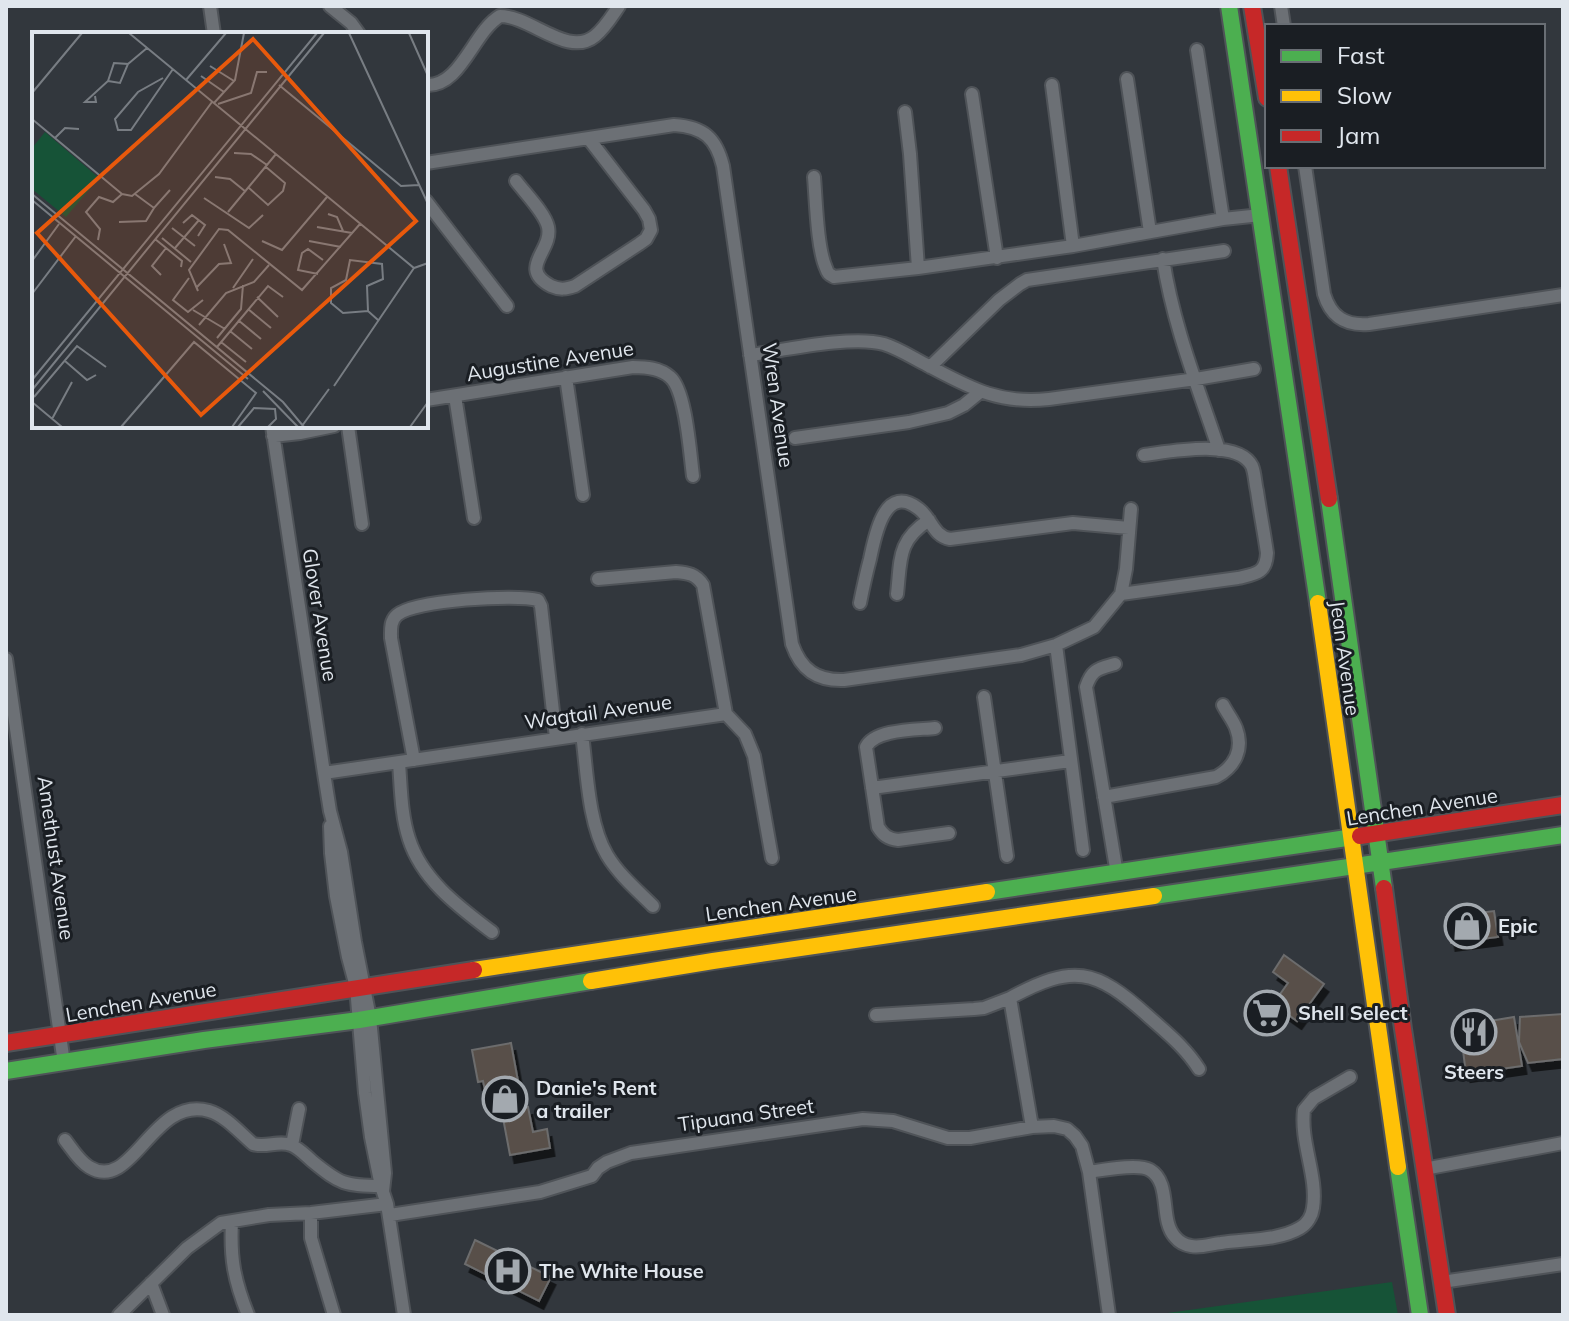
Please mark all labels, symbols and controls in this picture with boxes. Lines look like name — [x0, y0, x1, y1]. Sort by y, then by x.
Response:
legend — [1265, 24, 1545, 168]
inset map — [32, 32, 428, 428]
text: Fast — [1337, 40, 1385, 70]
text: Slow — [1337, 80, 1392, 110]
text: Jam — [1337, 120, 1380, 150]
street label: Augustine Avenue — [465, 335, 635, 386]
street label: Wren Avenue — [757, 341, 800, 469]
street label: Glover Avenue — [298, 547, 343, 683]
street label: Jean Avenue — [1325, 599, 1366, 717]
street label: Wagtail Avenue — [523, 689, 673, 734]
street label: Amethust Avenue — [33, 774, 80, 941]
street label: Lenchen Avenue — [1345, 782, 1499, 831]
street label: Lenchen Avenue — [704, 881, 858, 926]
shop icon: Epic — [1443, 902, 1491, 950]
place label: Epic — [1498, 913, 1538, 938]
street label: Lenchen Avenue — [64, 976, 218, 1027]
supermarket icon: Shell Select — [1243, 989, 1291, 1037]
place label: Shell Select — [1298, 1000, 1408, 1025]
restaurant icon: Steers — [1450, 1008, 1498, 1056]
place label: Steers — [1444, 1059, 1504, 1084]
shop icon: Danie's Rent a trailer — [481, 1075, 529, 1123]
place label: Danie's Rent a trailer — [536, 1075, 657, 1123]
street label: Tipuana Street — [677, 1093, 815, 1136]
hospital icon: The White House — [484, 1247, 532, 1295]
place label: The White House — [539, 1258, 704, 1283]

